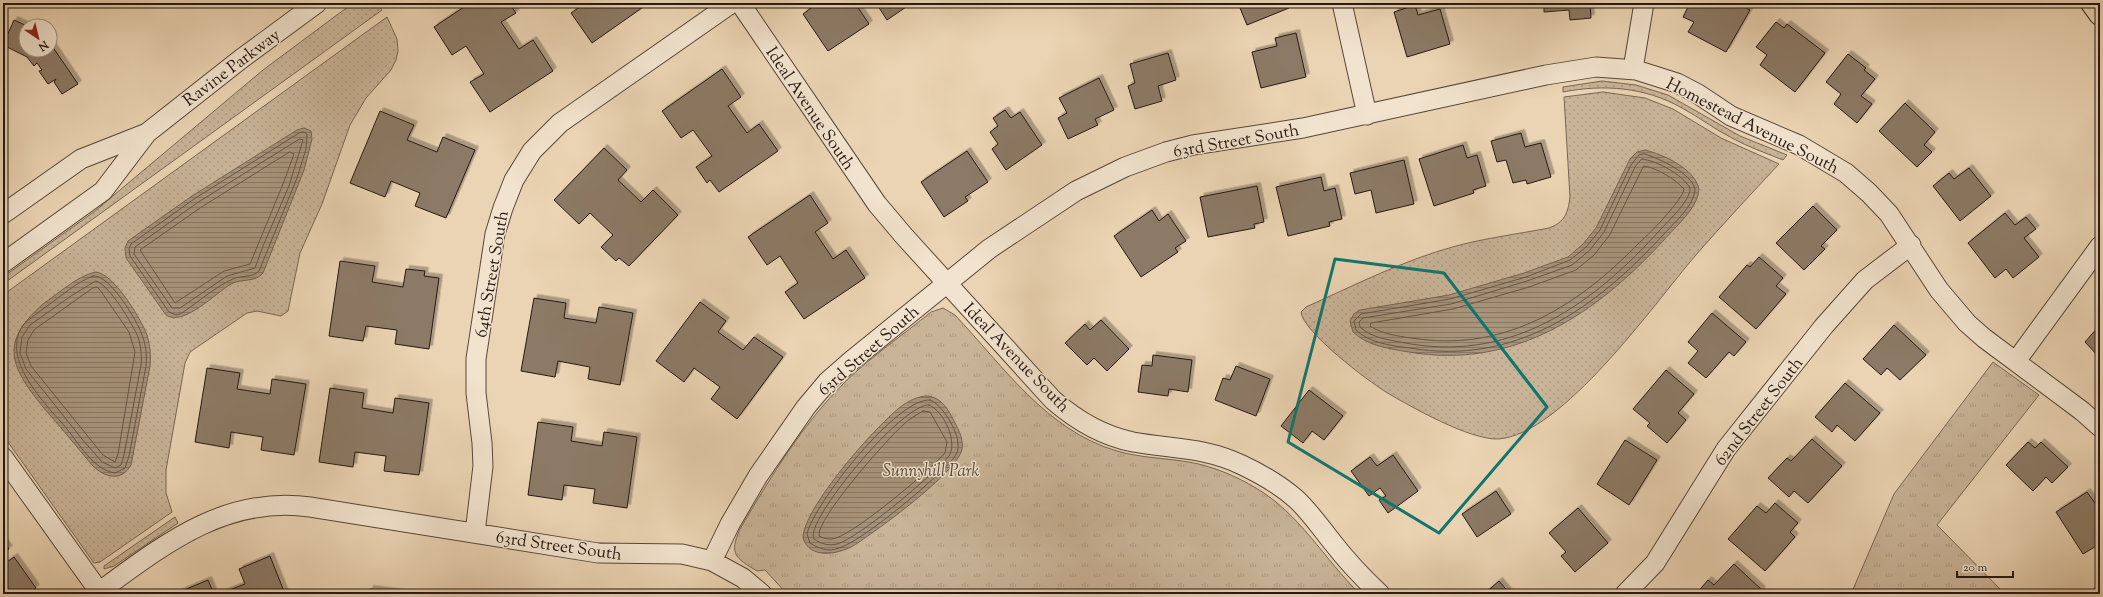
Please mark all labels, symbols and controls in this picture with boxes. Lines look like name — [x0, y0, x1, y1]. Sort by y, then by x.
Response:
north arrow — [18, 18, 58, 58]
street label: Ravine Parkway — [179, 24, 286, 113]
text: N — [35, 36, 52, 55]
street label: Ideal Avenue South — [759, 42, 860, 176]
street label: Homestead Avenue South — [1661, 73, 1843, 181]
street label: 63rd Street South — [1172, 119, 1301, 165]
street label: 64th Street South — [470, 209, 516, 340]
street label: Ideal Avenue South — [957, 298, 1074, 419]
street label: 63rd Street South — [813, 301, 925, 402]
street label: 62nd Street South — [1710, 353, 1810, 472]
park label: Sunnyhill Park — [883, 460, 979, 484]
street label: 63rd Street South — [494, 526, 623, 568]
scale bar — [1957, 553, 2013, 579]
text: 20 m — [1963, 559, 1988, 577]

